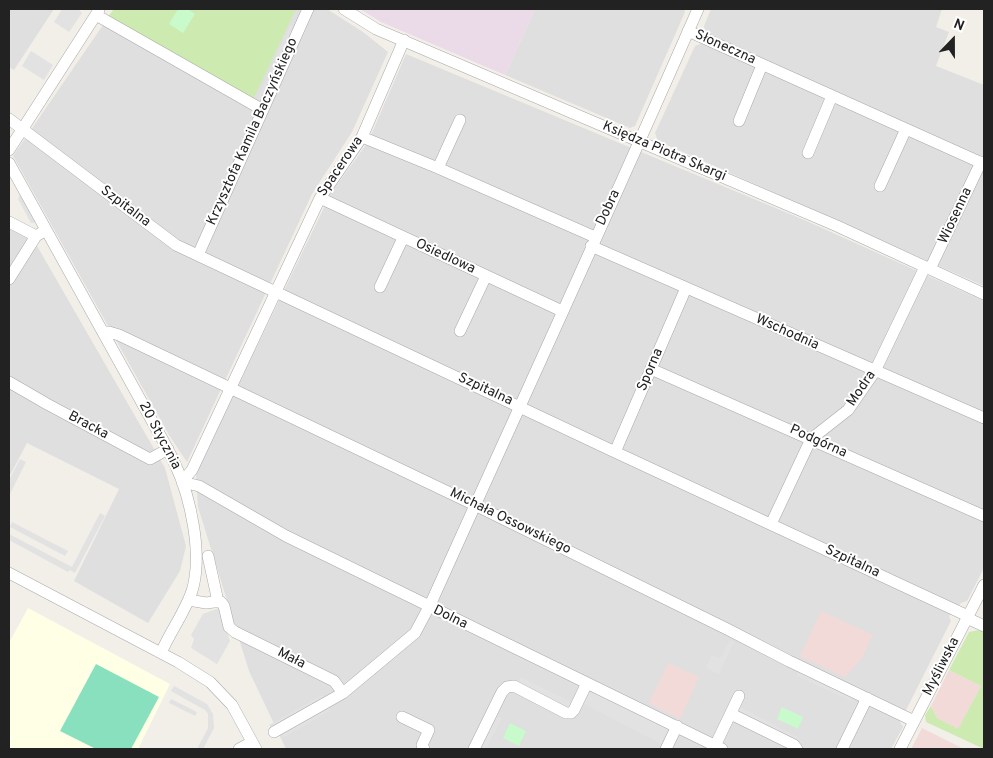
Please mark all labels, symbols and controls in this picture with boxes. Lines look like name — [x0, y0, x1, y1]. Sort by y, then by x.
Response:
north arrow — [928, 15, 978, 65]
text: N — [951, 16, 967, 35]
street label: Słoneczna — [692, 27, 758, 69]
street label: Krzysztofa Kamila Baczyńskiego — [204, 36, 302, 228]
street label: Księdza Piotra Skargi — [600, 118, 728, 186]
street label: Spacerowa — [315, 134, 367, 200]
street label: Szpitalna — [97, 183, 153, 231]
street label: Wiosenna — [936, 185, 976, 247]
street label: Dobra — [593, 187, 625, 229]
street label: Osiedlowa — [412, 236, 478, 278]
street label: Wschodnia — [753, 312, 821, 354]
street label: Sporna — [634, 346, 668, 394]
street label: Modra — [844, 368, 880, 410]
street label: Szpitalna — [455, 370, 515, 410]
street label: 20 Stycznia — [134, 399, 184, 473]
street label: Bracka — [65, 408, 111, 444]
street label: Podgórna — [787, 422, 849, 462]
street label: Michała Ossowskiego — [447, 485, 573, 559]
street label: Szpitalna — [822, 542, 882, 582]
street label: Dolna — [430, 603, 470, 633]
street label: Myśliwska — [920, 635, 964, 699]
street label: Mała — [274, 645, 308, 673]

